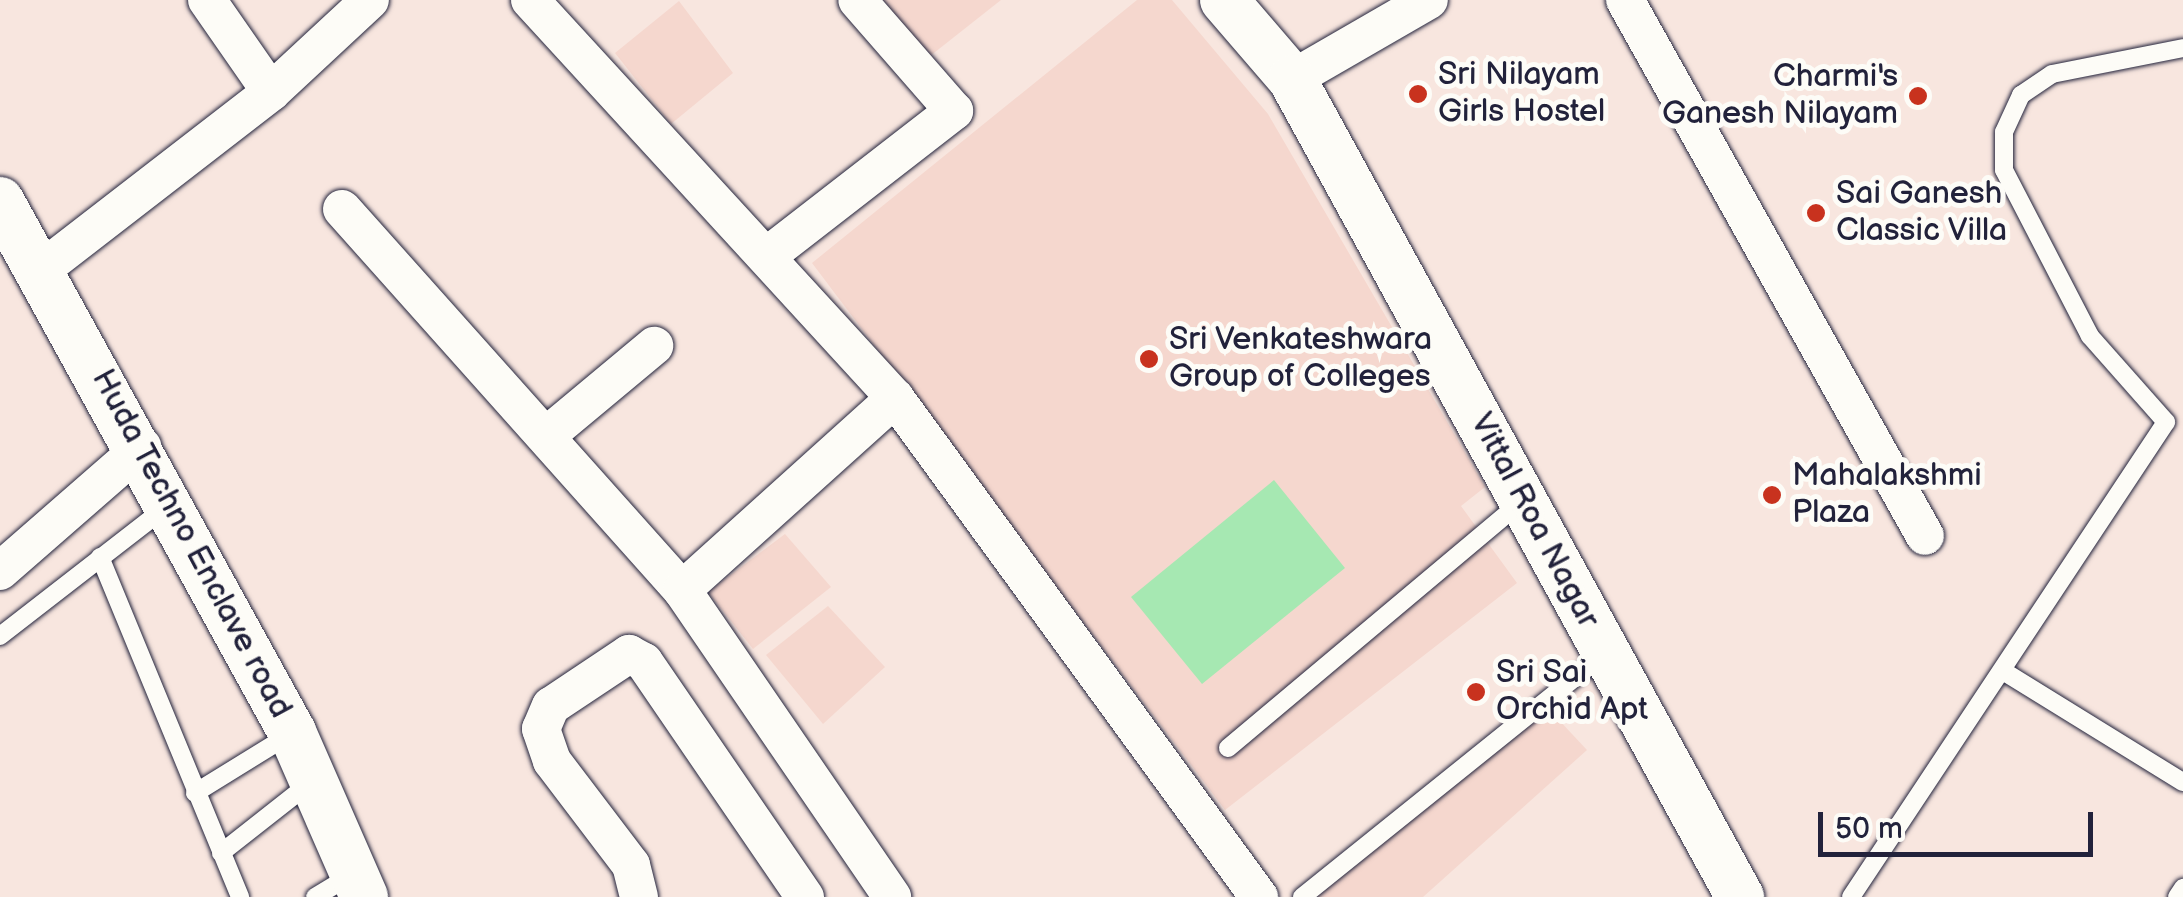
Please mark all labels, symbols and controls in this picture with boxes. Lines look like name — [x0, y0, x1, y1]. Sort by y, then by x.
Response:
place label: Sri Nilayam Girls Hostel — [1438, 57, 1605, 132]
place label: Charmi's Ganesh Nilayam — [1662, 59, 1898, 134]
marker: Sri Nilayam Girls Hostel — [1407, 83, 1429, 105]
marker: Charmi's Ganesh Nilayam — [1907, 85, 1929, 107]
place label: Sai Ganesh Classic Villa — [1836, 176, 2008, 251]
marker: Sai Ganesh Classic Villa — [1805, 202, 1827, 224]
place label: Sri Venkateshwara Group of Colleges — [1169, 322, 1433, 397]
marker: Sri Venkateshwara Group of Colleges — [1138, 348, 1160, 370]
street label: Huda Techno Enclave road — [82, 363, 300, 725]
street label: Vittal Roa Nagar — [1461, 407, 1607, 635]
place label: Mahalakshmi Plaza — [1792, 458, 1982, 533]
marker: Mahalakshmi Plaza — [1761, 484, 1783, 506]
place label: Sri Sai Orchid Apt — [1496, 655, 1648, 730]
marker: Sri Sai Orchid Apt — [1465, 681, 1487, 703]
scale bar — [1823, 792, 2098, 854]
text: 50 m — [1835, 811, 1903, 847]

